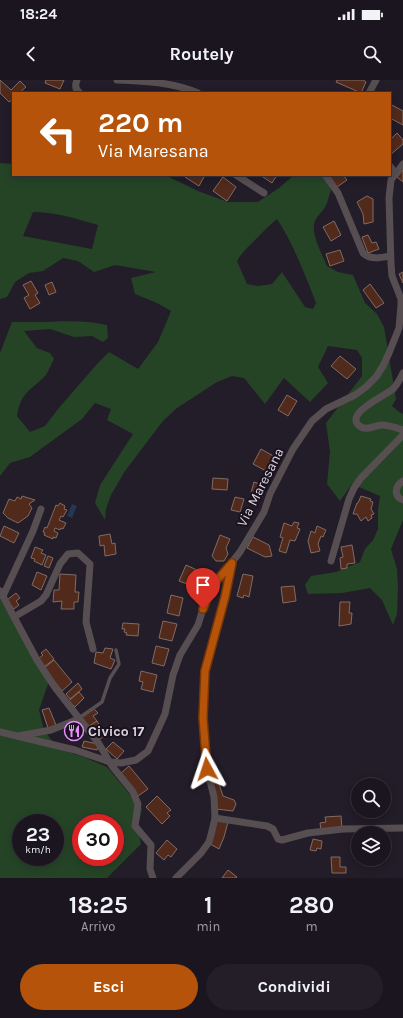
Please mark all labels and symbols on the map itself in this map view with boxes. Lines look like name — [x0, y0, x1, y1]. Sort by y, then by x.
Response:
street label: Via Maresana — [233, 445, 288, 529]
pin — [186, 568, 220, 609]
restaurant icon: Civico 17 — [63, 720, 85, 742]
place label: Civico 17 — [88, 723, 144, 740]
position arrow — [186, 748, 228, 790]
speed limit sign: 30 — [72, 814, 124, 866]

